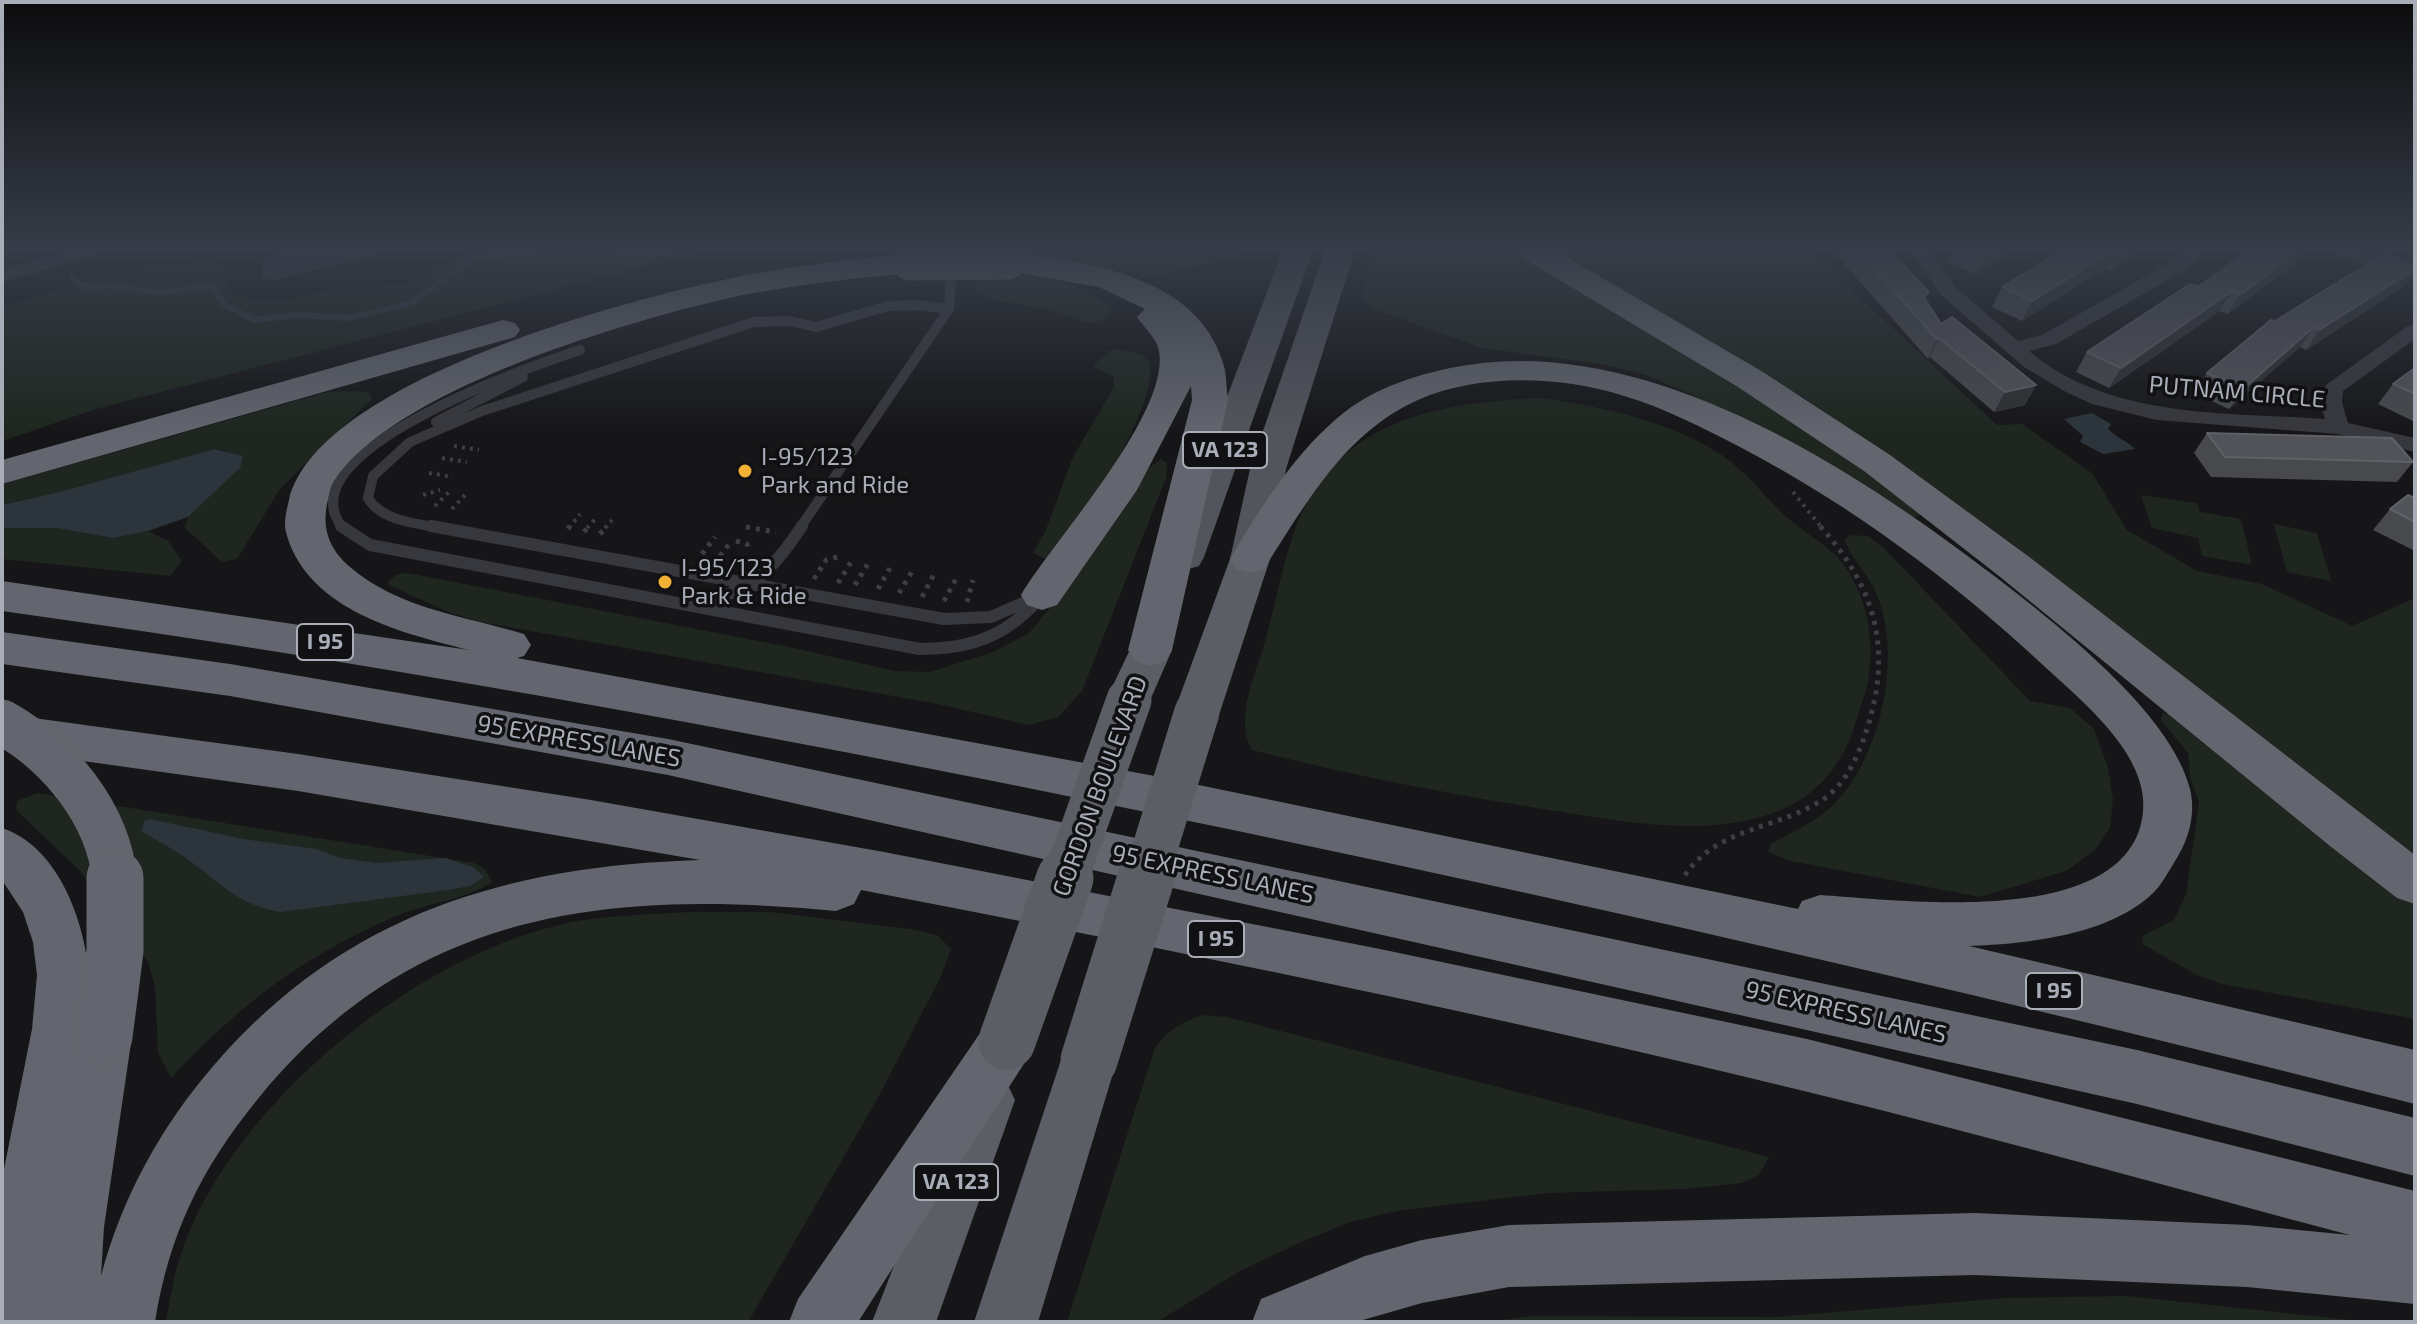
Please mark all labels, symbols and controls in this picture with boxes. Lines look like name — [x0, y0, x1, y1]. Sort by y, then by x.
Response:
street label: PUTNAM CIRCLE — [2148, 370, 2326, 414]
road number: VA 123 — [1183, 432, 1267, 468]
place label: I-95/123 Park and Ride — [761, 443, 909, 499]
marker: I-95/123 Park and Ride — [736, 462, 754, 480]
place label: I-95/123 Park & Ride — [681, 554, 807, 610]
marker: I-95/123 Park & Ride — [656, 573, 674, 591]
road number: I 95 — [297, 624, 353, 660]
street label: GORDON BOULEVARD — [1047, 672, 1153, 900]
street label: 95 EXPRESS LANES — [475, 709, 683, 773]
street label: 95 EXPRESS LANES — [1109, 839, 1317, 909]
road number: I 95 — [1188, 921, 1244, 957]
road number: I 95 — [2026, 973, 2082, 1009]
street label: 95 EXPRESS LANES — [1742, 975, 1950, 1049]
road number: VA 123 — [914, 1164, 998, 1200]

